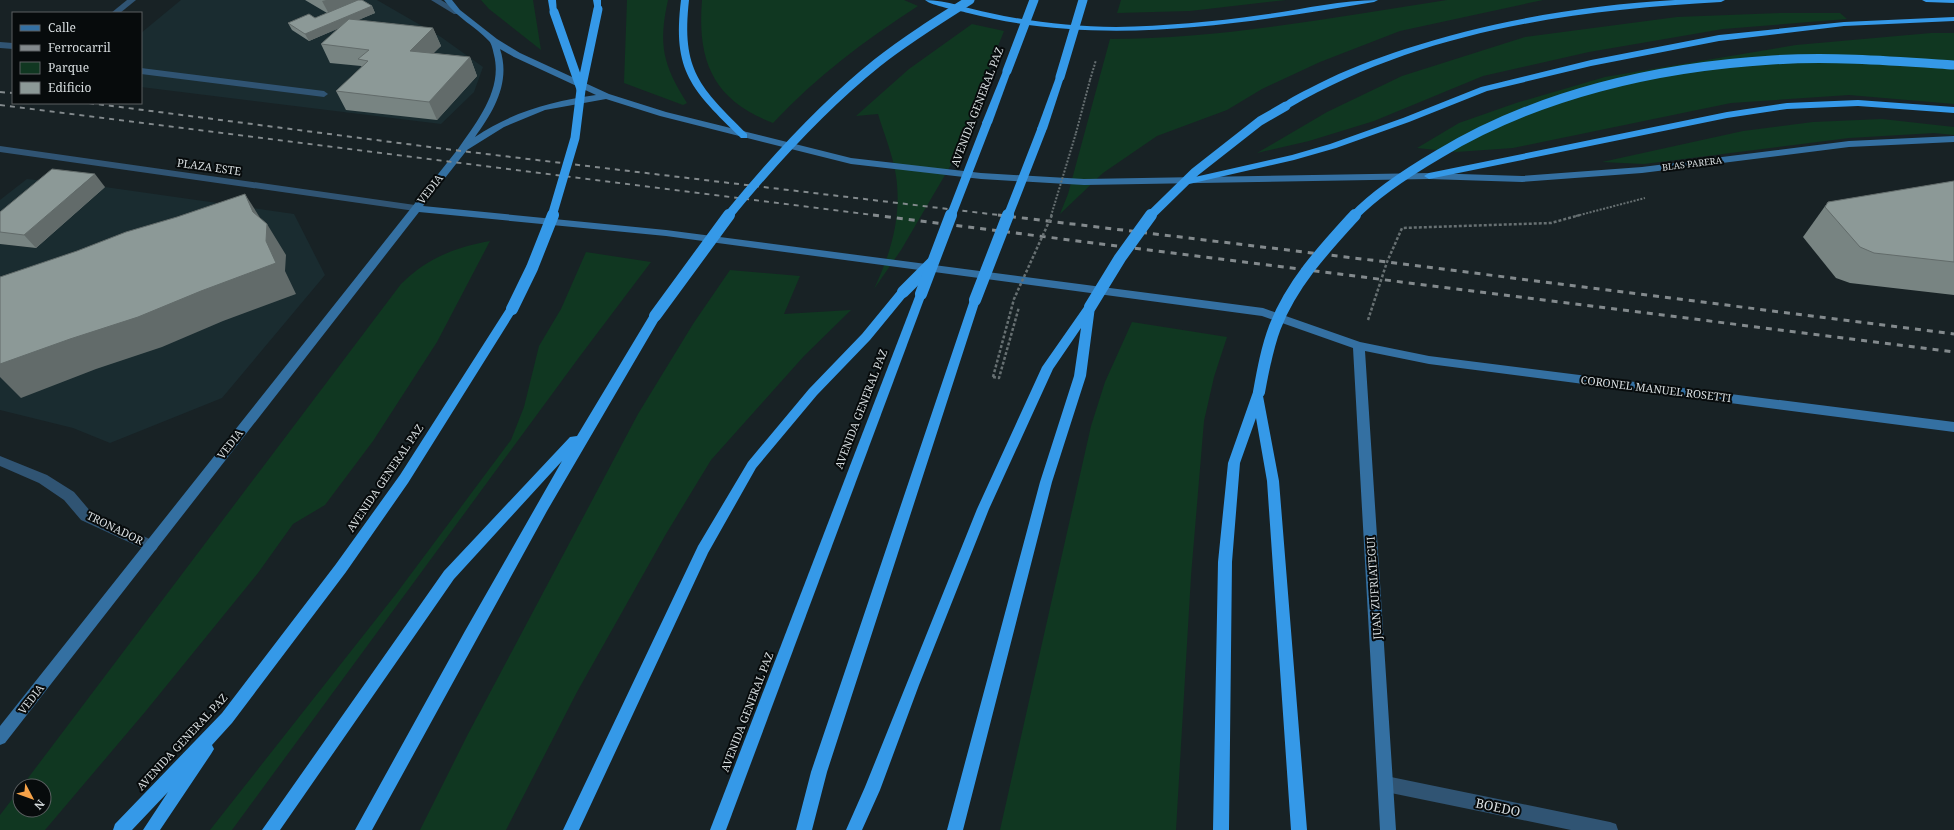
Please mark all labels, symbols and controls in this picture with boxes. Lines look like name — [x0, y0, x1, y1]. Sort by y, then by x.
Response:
legend — [12, 12, 142, 104]
text: Calle — [48, 19, 76, 36]
text: Ferrocarril — [48, 39, 111, 56]
street label: AVENIDA GENERAL PAZ — [947, 44, 1006, 169]
text: Parque — [48, 59, 89, 76]
text: Edificio — [48, 79, 91, 96]
street label: BLAS PARERA — [1661, 153, 1723, 174]
street label: PLAZA ESTE — [176, 155, 242, 178]
street label: VEDIA — [413, 170, 446, 207]
street label: AVENIDA GENERAL PAZ — [831, 346, 890, 471]
street label: CORONEL MANUEL ROSETTI — [1580, 372, 1732, 405]
street label: AVENIDA GENERAL PAZ — [343, 420, 427, 535]
street label: VEDIA — [213, 425, 246, 462]
street label: TRONADOR — [84, 507, 147, 548]
street label: JUAN ZUFRIATEGUI — [1362, 536, 1385, 641]
street label: AVENIDA GENERAL PAZ — [717, 649, 776, 774]
street label: VEDIA — [14, 680, 47, 717]
street label: AVENIDA GENERAL PAZ — [133, 690, 231, 793]
north arrow — [12, 778, 52, 818]
street label: BOEDO — [1474, 793, 1522, 821]
text: N — [31, 797, 48, 813]

